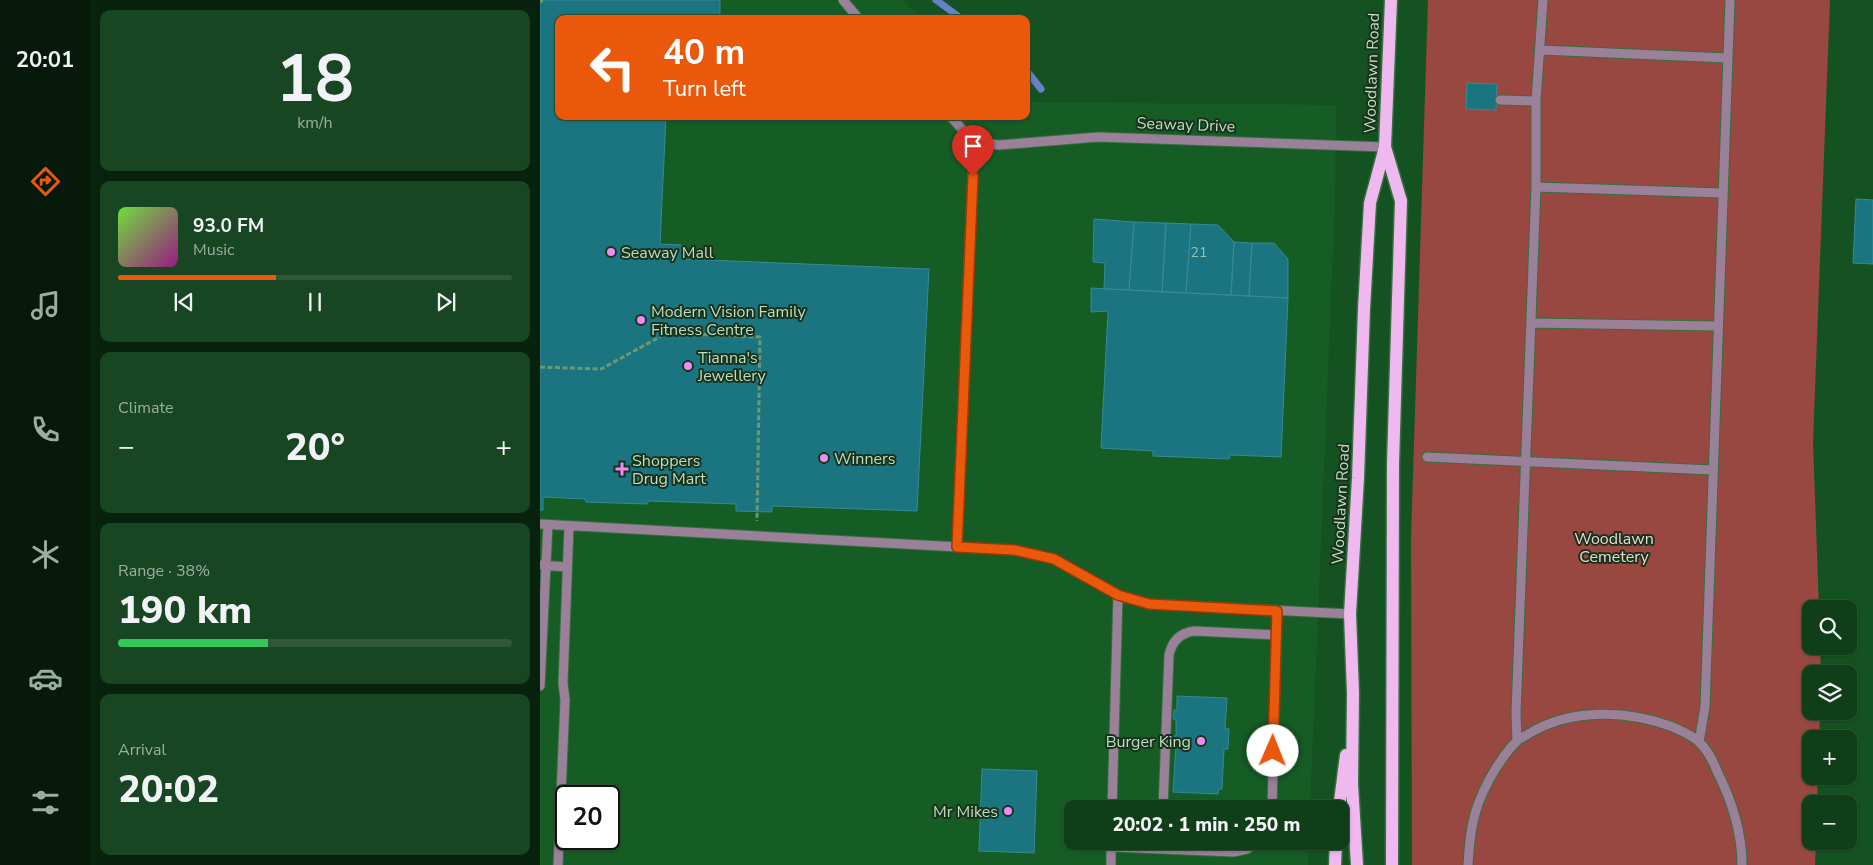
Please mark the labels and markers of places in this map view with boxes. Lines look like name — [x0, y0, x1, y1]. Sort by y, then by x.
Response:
pin — [952, 125, 994, 176]
place label: Seaway Mall — [621, 242, 714, 264]
marker: Seaway Mall — [605, 246, 617, 258]
place label: Modern Vision Family Fitness Centre — [651, 301, 806, 341]
marker: Modern Vision Family Fitness Centre — [635, 314, 647, 326]
place label: Tianna's Jewellery — [697, 347, 767, 387]
marker: Tianna's Jewellery — [682, 360, 694, 372]
place label: Winners — [834, 448, 895, 470]
place label: Shoppers Drug Mart — [632, 450, 706, 490]
marker: Winners — [818, 452, 830, 464]
marker: Shoppers Drug Mart — [616, 463, 628, 475]
place label: Burger King — [1106, 731, 1191, 753]
marker: Burger King — [1195, 735, 1207, 747]
place label: Mr Mikes — [933, 801, 998, 823]
marker: Mr Mikes — [1002, 805, 1014, 817]

